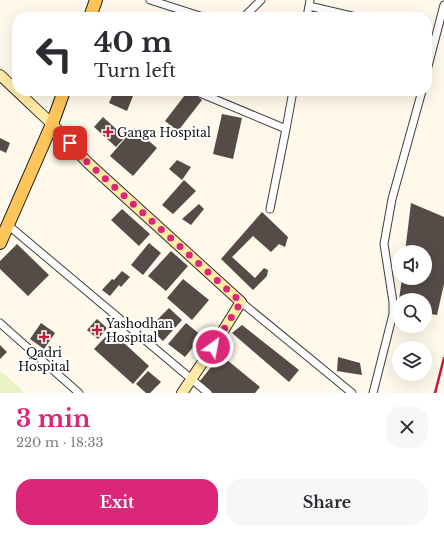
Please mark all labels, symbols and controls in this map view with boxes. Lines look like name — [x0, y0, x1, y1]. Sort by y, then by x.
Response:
text: 40 m — [94, 25, 172, 60]
icon: left — [28, 28, 80, 80]
text: Turn left — [94, 60, 176, 82]
place label: Ganga Hospital — [117, 125, 211, 140]
pin — [53, 126, 87, 160]
marker: Ganga Hospital — [102, 126, 114, 138]
icon: arrive — [59, 132, 81, 154]
map controls — [392, 245, 432, 381]
button: sound — [392, 245, 432, 285]
button: search — [392, 293, 432, 333]
place label: Yashodhan Hospital — [105, 316, 173, 345]
marker: Yashodhan Hospital — [91, 324, 103, 336]
position arrow — [192, 326, 234, 368]
marker: Qadri Hospital — [38, 331, 50, 343]
button: layers — [392, 341, 432, 381]
place label: Qadri Hospital — [18, 345, 70, 374]
text: 3 min — [16, 404, 90, 433]
button: close — [386, 406, 428, 448]
text: 220 m · 18:33 — [16, 434, 104, 451]
button: Exit — [16, 479, 218, 525]
button: Share — [226, 479, 428, 525]

